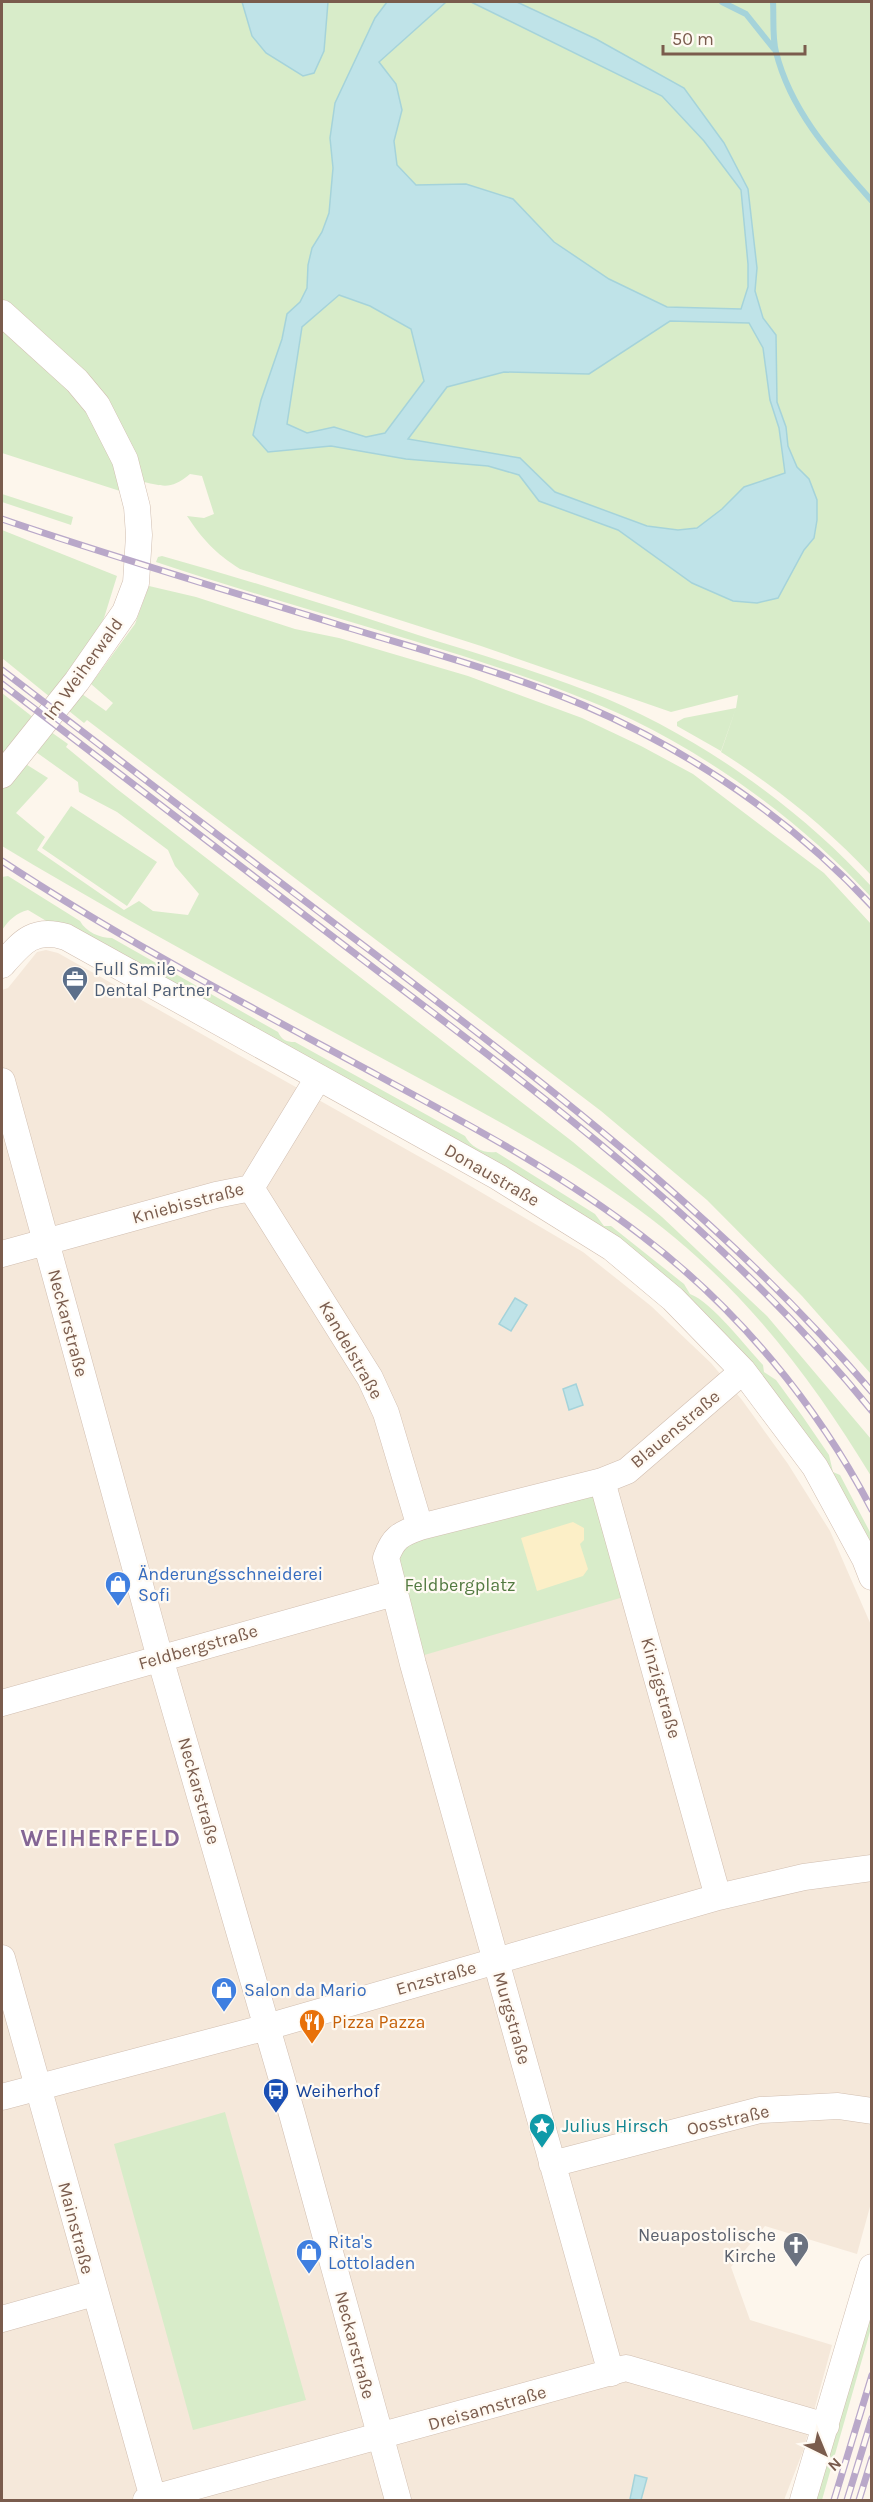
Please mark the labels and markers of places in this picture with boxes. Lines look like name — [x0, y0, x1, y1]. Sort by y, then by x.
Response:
place label: Full Smile Dental Partner — [94, 958, 212, 1001]
office icon: Full Smile Dental Partner — [60, 964, 90, 1002]
place label: Änderungsschneiderei Sofi — [138, 1563, 323, 1606]
shop icon: Änderungsschneiderei Sofi — [103, 1569, 133, 1607]
shop icon: Salon da Mario — [209, 1975, 239, 2013]
place label: Salon da Mario — [244, 1979, 367, 2001]
restaurant icon: Pizza Pazza — [297, 2007, 327, 2045]
place label: Pizza Pazza — [332, 2011, 425, 2033]
bus stop icon: Weiherhof — [261, 2076, 291, 2114]
place label: Weiherhof — [296, 2080, 380, 2102]
place icon: Julius Hirsch — [527, 2111, 557, 2149]
place label: Julius Hirsch — [562, 2115, 669, 2137]
place label: Neuapostolische Kirche — [638, 2224, 776, 2267]
church icon: Neuapostolische Kirche — [781, 2230, 811, 2268]
place label: Rita's Lottoladen — [328, 2231, 415, 2274]
shop icon: Rita's Lottoladen — [294, 2237, 324, 2275]

